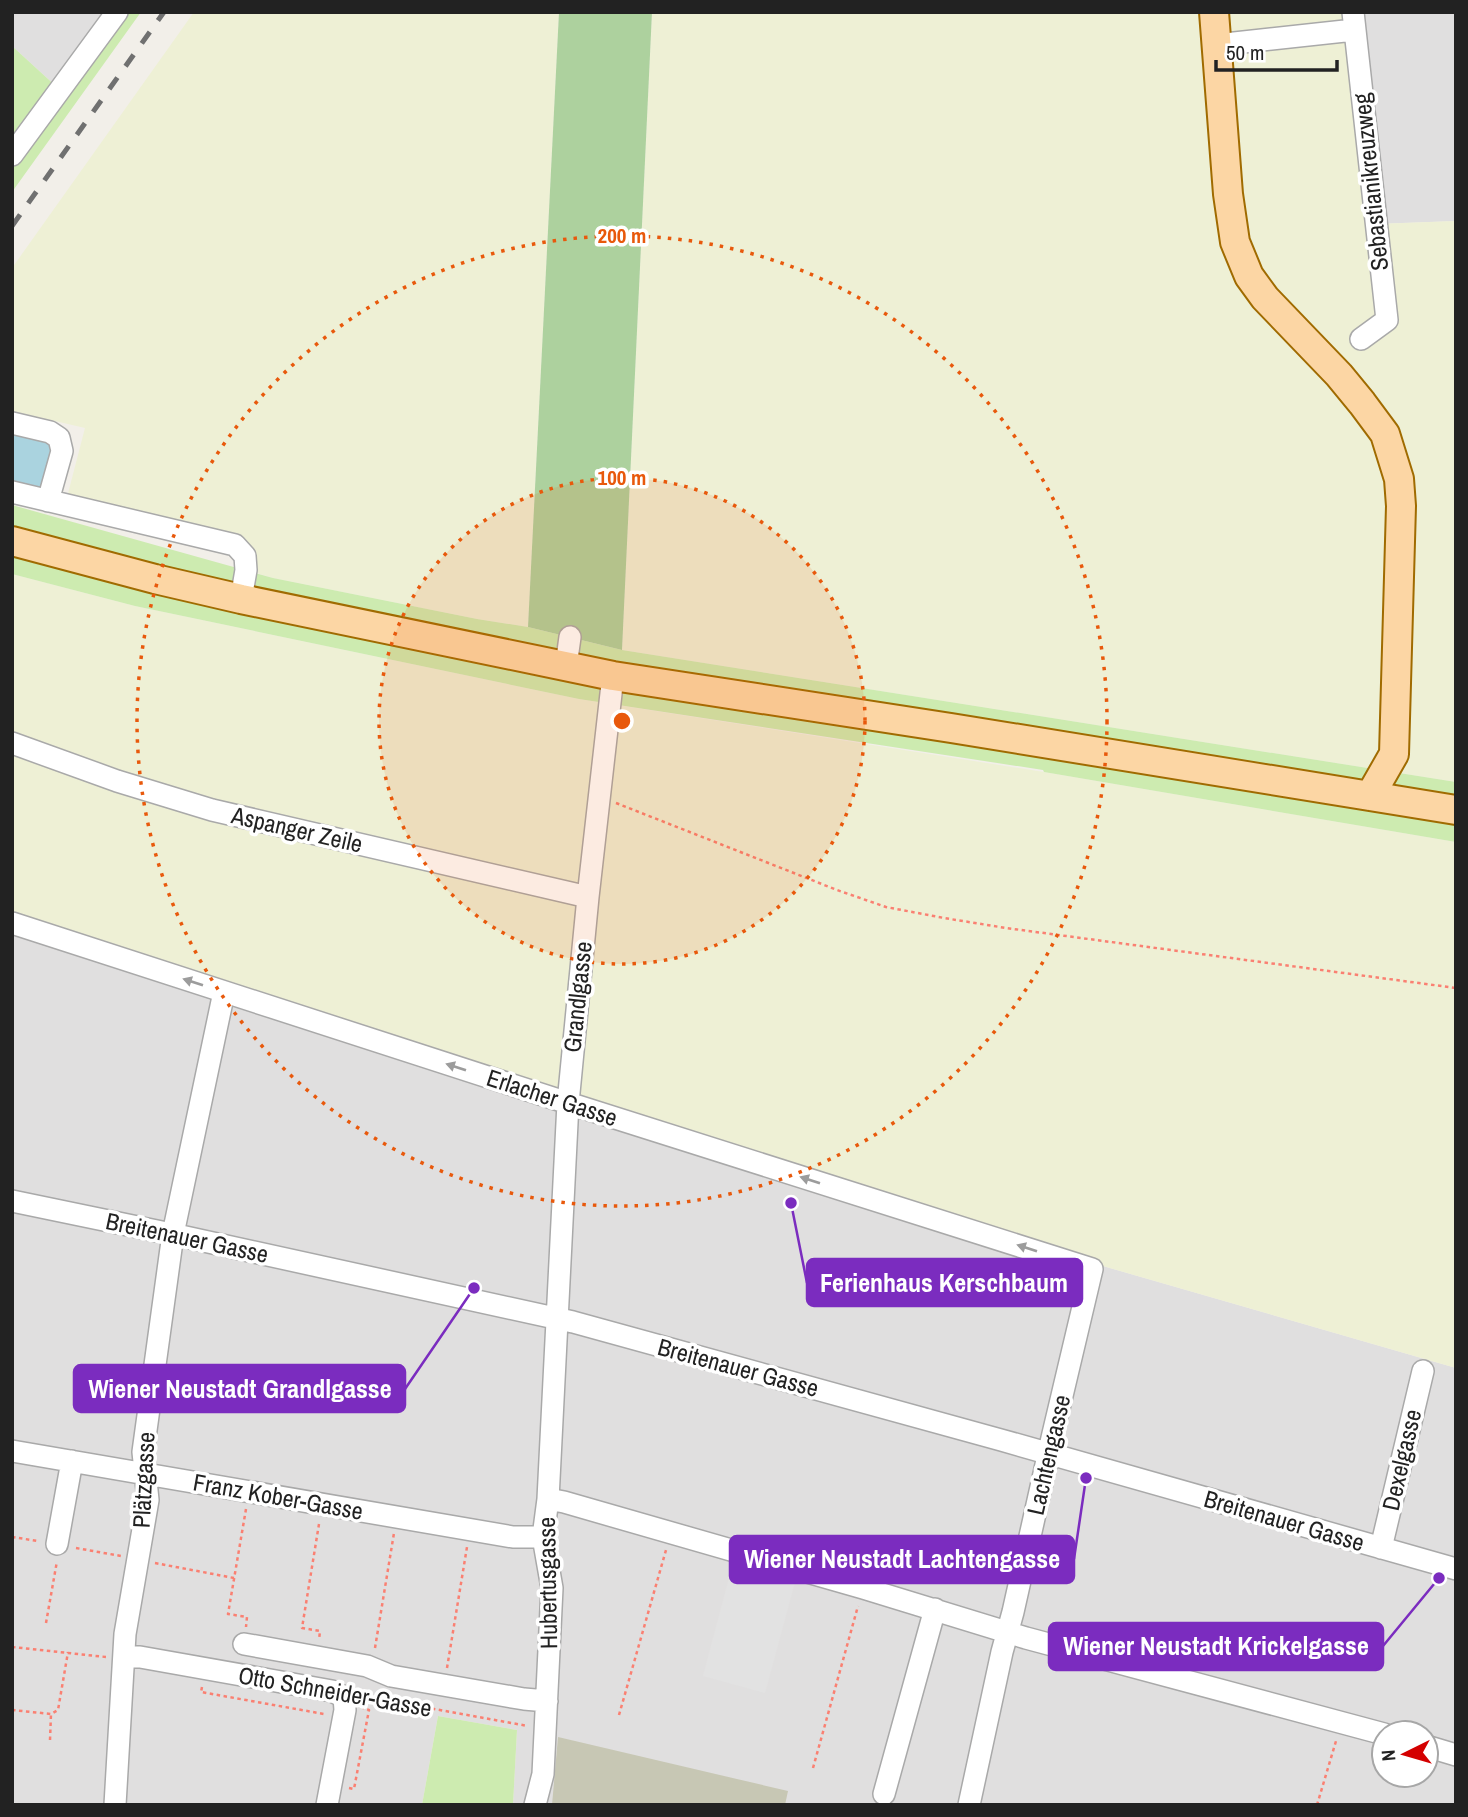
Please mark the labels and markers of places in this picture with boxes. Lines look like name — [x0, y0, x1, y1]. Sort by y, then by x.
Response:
centre of rings — [610, 709, 634, 733]
callout: Ferienhaus Kerschbaum — [807, 1259, 1082, 1306]
callout: Wiener Neustadt Grandlgasse — [74, 1365, 405, 1412]
callout: Wiener Neustadt Lachtengasse — [730, 1536, 1074, 1583]
callout: Wiener Neustadt Krickelgasse — [1049, 1623, 1383, 1670]

